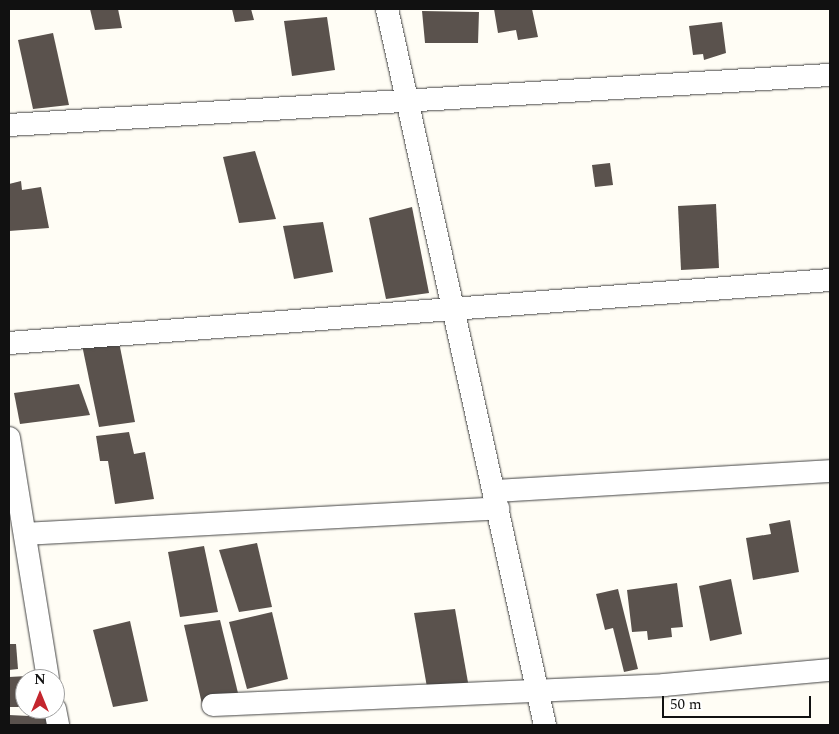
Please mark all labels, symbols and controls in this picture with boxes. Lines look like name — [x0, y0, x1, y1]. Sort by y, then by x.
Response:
north arrow — [15, 669, 65, 719]
text: N — [34, 669, 46, 690]
scale bar — [664, 686, 813, 718]
text: 50 m — [670, 693, 702, 716]

